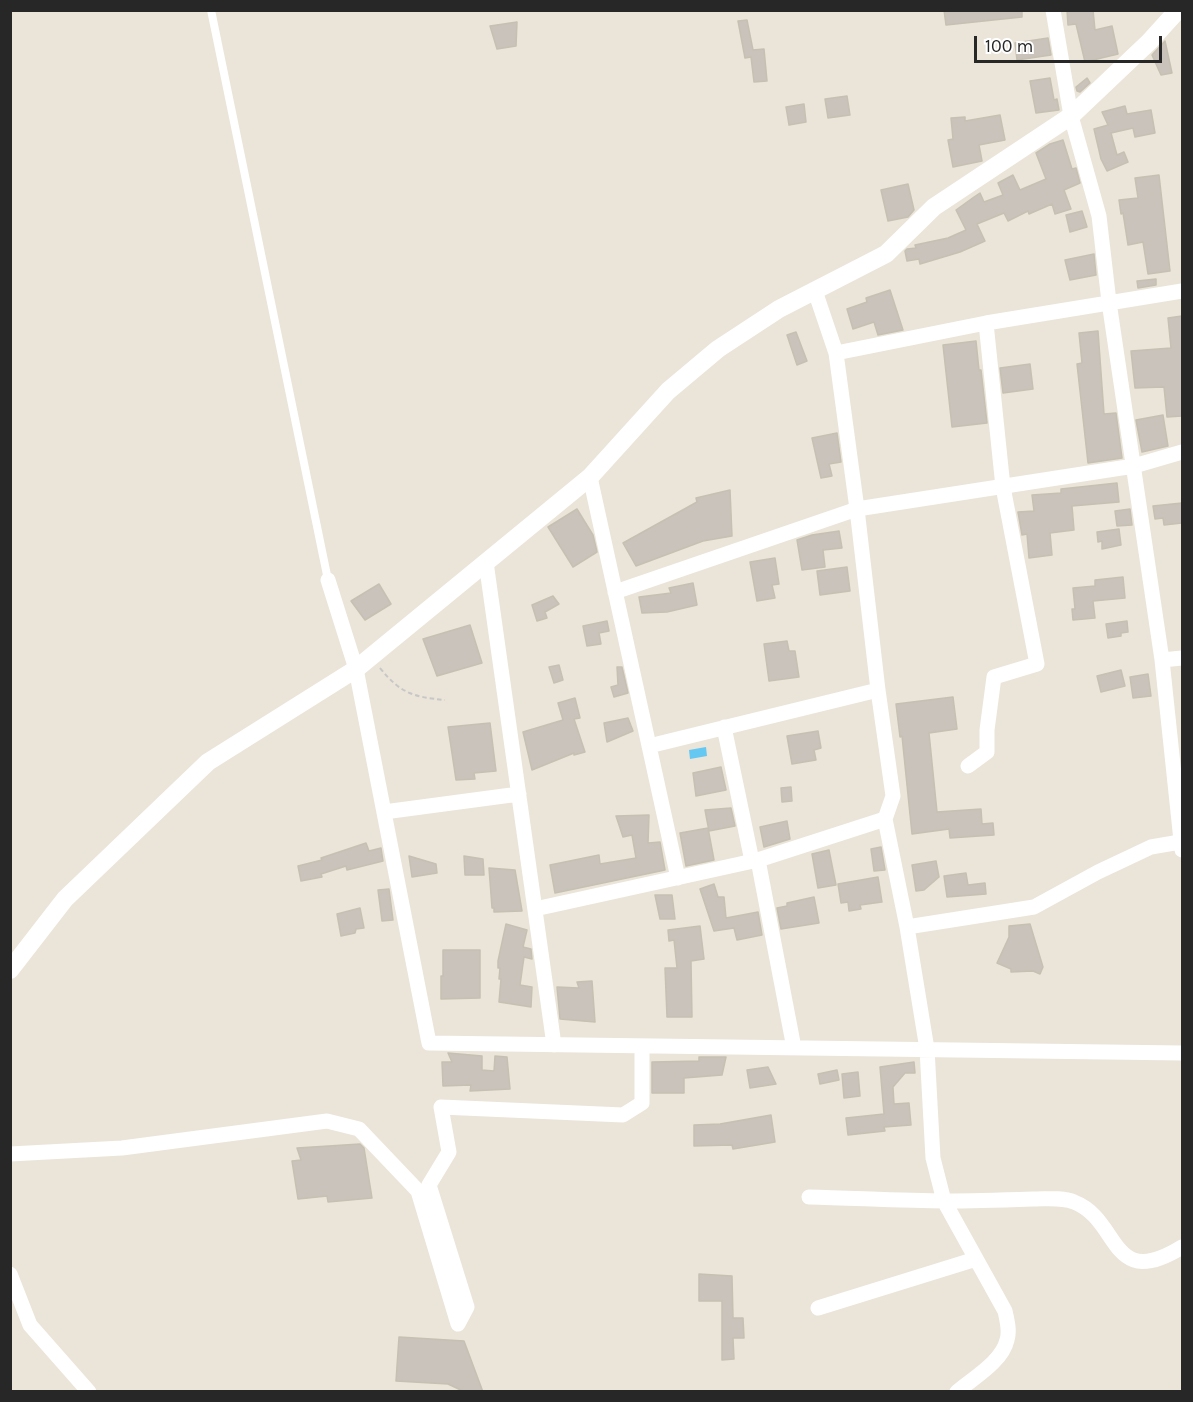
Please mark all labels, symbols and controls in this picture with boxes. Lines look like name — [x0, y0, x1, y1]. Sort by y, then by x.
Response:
scale bar — [977, 24, 1164, 62]
text: 100 m — [985, 35, 1033, 57]

